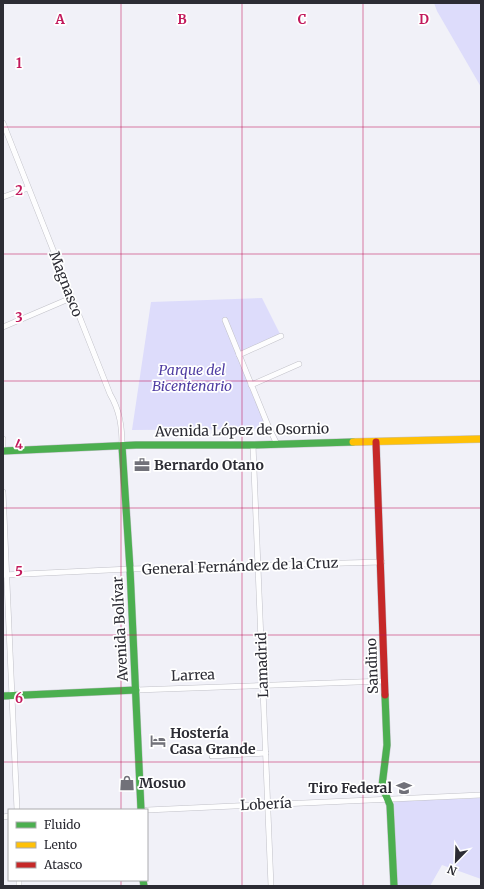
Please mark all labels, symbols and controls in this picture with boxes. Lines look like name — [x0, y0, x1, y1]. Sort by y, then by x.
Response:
text: A — [54, 11, 65, 28]
text: B — [177, 11, 187, 28]
text: C — [298, 11, 307, 28]
text: D — [419, 11, 429, 28]
text: 1 — [16, 55, 22, 72]
text: 2 — [15, 182, 23, 199]
street label: Magnasco — [45, 249, 87, 319]
text: 3 — [15, 309, 23, 326]
park label: Parque del Bicentenario — [152, 361, 232, 395]
street label: Avenida López de Osornio — [154, 419, 329, 441]
text: 4 — [15, 436, 24, 453]
office icon: Bernardo Otano — [133, 456, 151, 474]
place label: Bernardo Otano — [154, 456, 264, 474]
street label: General Fernández de la Cruz — [142, 554, 339, 578]
text: 5 — [15, 563, 23, 580]
street label: Avenida Bolívar — [108, 576, 132, 683]
street label: Lamadrid — [252, 631, 272, 698]
street label: Sandino — [362, 638, 382, 694]
street label: Larrea — [171, 665, 216, 685]
text: 6 — [15, 690, 23, 707]
place label: Hostería Casa Grande — [170, 724, 256, 758]
hotel icon: Hostería Casa Grande — [149, 732, 167, 750]
shop icon: Mosuo — [118, 774, 136, 792]
place label: Mosuo — [139, 774, 186, 792]
place label: Tiro Federal — [308, 779, 392, 797]
school or university icon: Tiro Federal — [395, 779, 413, 797]
street label: Lobería — [240, 794, 293, 814]
legend — [8, 809, 148, 881]
text: Fluido — [44, 817, 81, 832]
text: Lento — [44, 837, 77, 852]
north arrow — [436, 841, 476, 881]
text: Atasco — [43, 857, 82, 872]
text: N — [445, 862, 459, 878]

